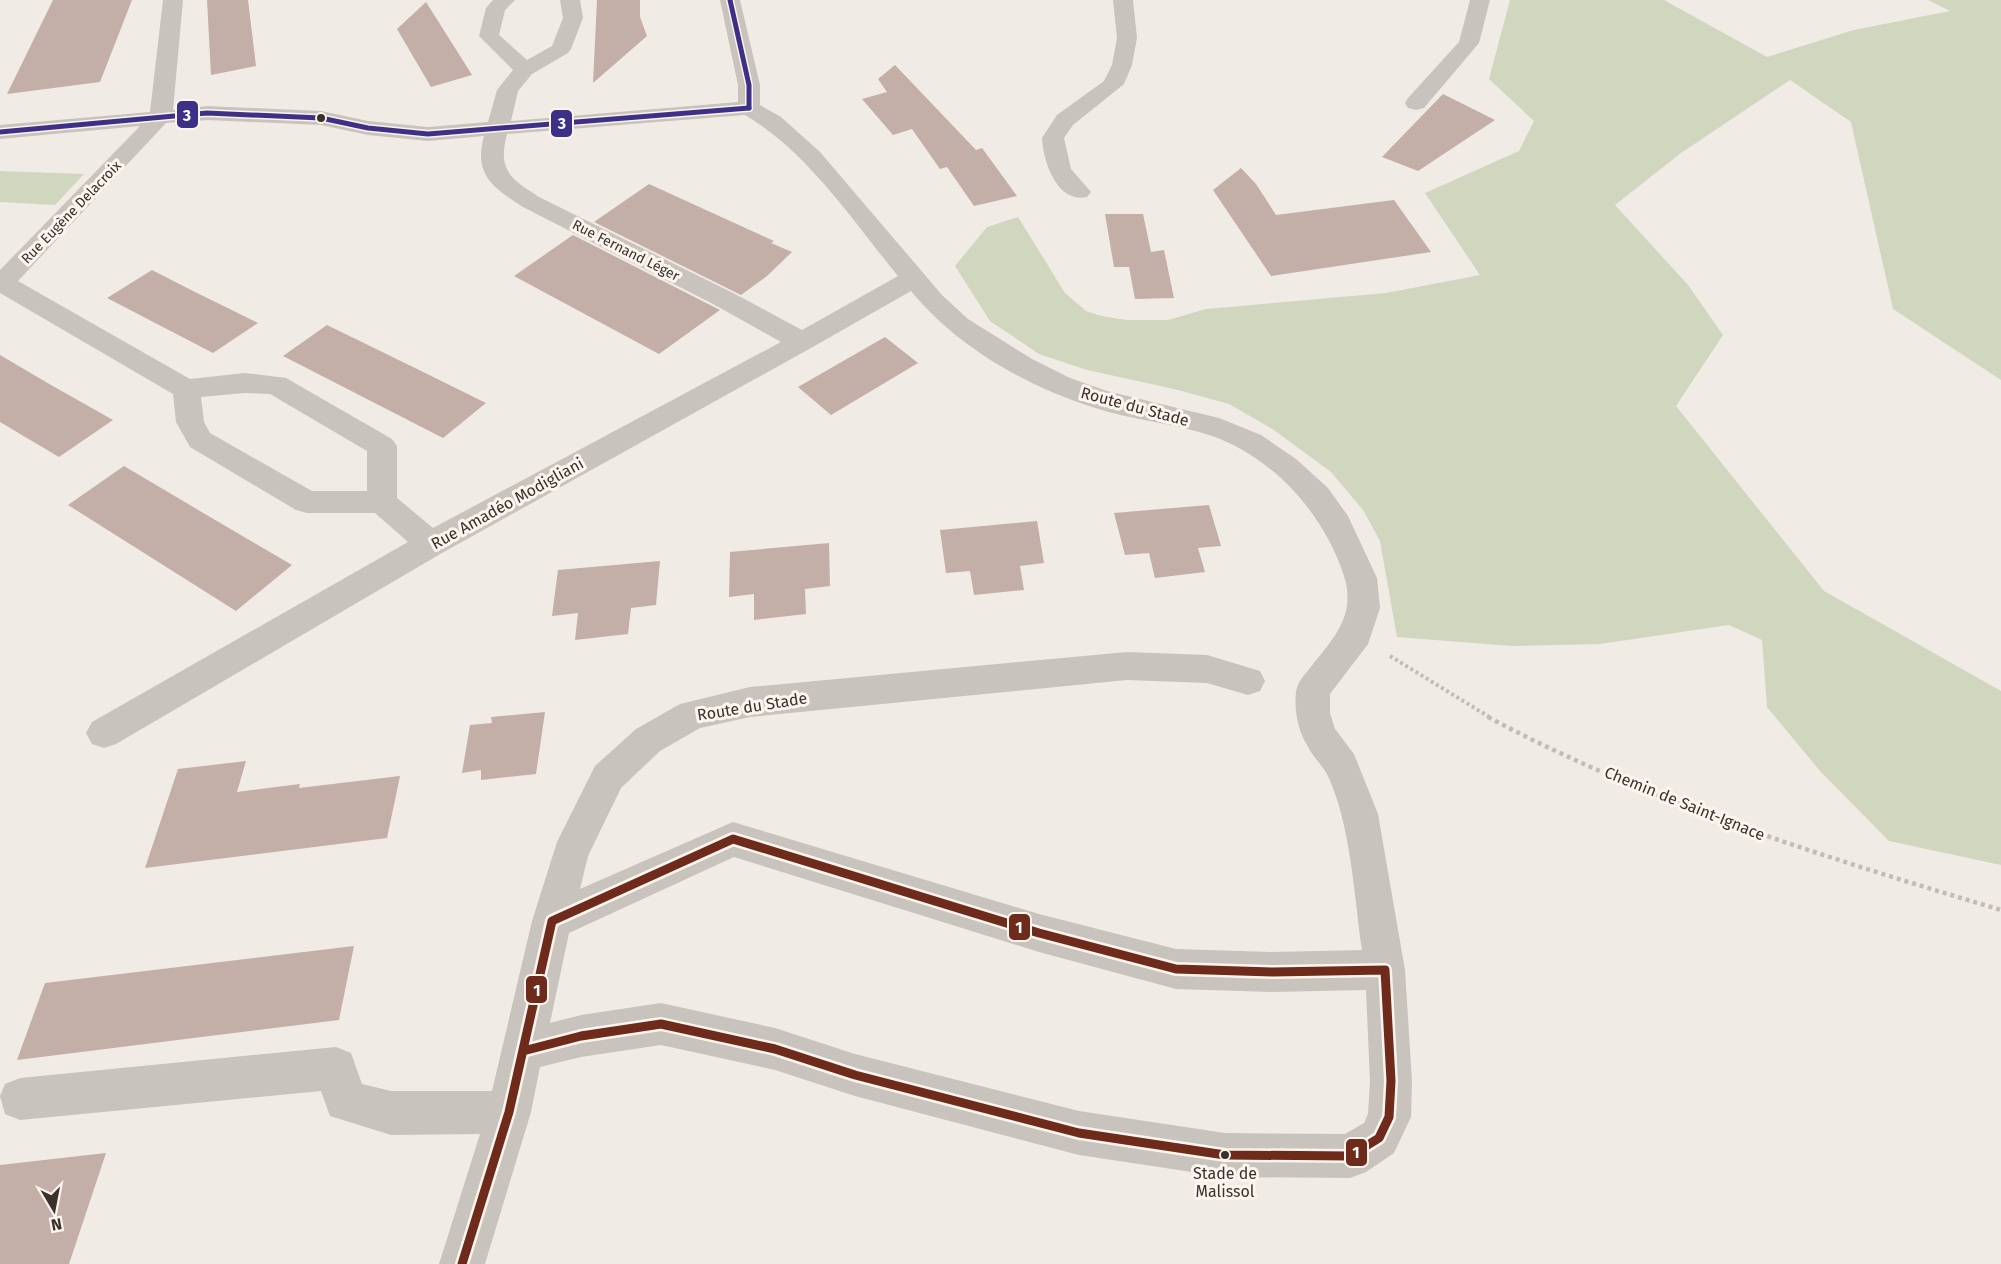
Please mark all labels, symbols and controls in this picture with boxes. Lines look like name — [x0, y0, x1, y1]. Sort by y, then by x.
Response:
line badge: 3 — [176, 100, 199, 129]
text: 3 — [182, 106, 191, 125]
line badge: 3 — [550, 109, 573, 138]
unlabelled marker — [315, 112, 327, 124]
text: 3 — [557, 114, 566, 133]
street label: Rue Eugène Delacroix — [18, 157, 125, 267]
street label: Rue Fernand Léger — [569, 216, 683, 285]
street label: Route du Stade — [1079, 383, 1191, 430]
street label: Rue Amadéo Modigliani — [428, 454, 587, 553]
street label: Route du Stade — [696, 688, 808, 725]
street label: Chemin de Saint-Ignace — [1602, 763, 1768, 844]
line badge: 1 — [1008, 913, 1031, 941]
text: 1 — [1015, 918, 1023, 937]
line badge: 1 — [525, 975, 548, 1004]
text: 1 — [533, 981, 541, 1000]
line badge: 1 — [1345, 1138, 1368, 1167]
text: 1 — [1352, 1143, 1360, 1162]
marker: Stade de Malissol — [1219, 1149, 1231, 1161]
place label: Stade de Malissol — [1193, 1164, 1257, 1201]
north arrow — [24, 1180, 84, 1240]
text: N — [50, 1214, 63, 1235]

